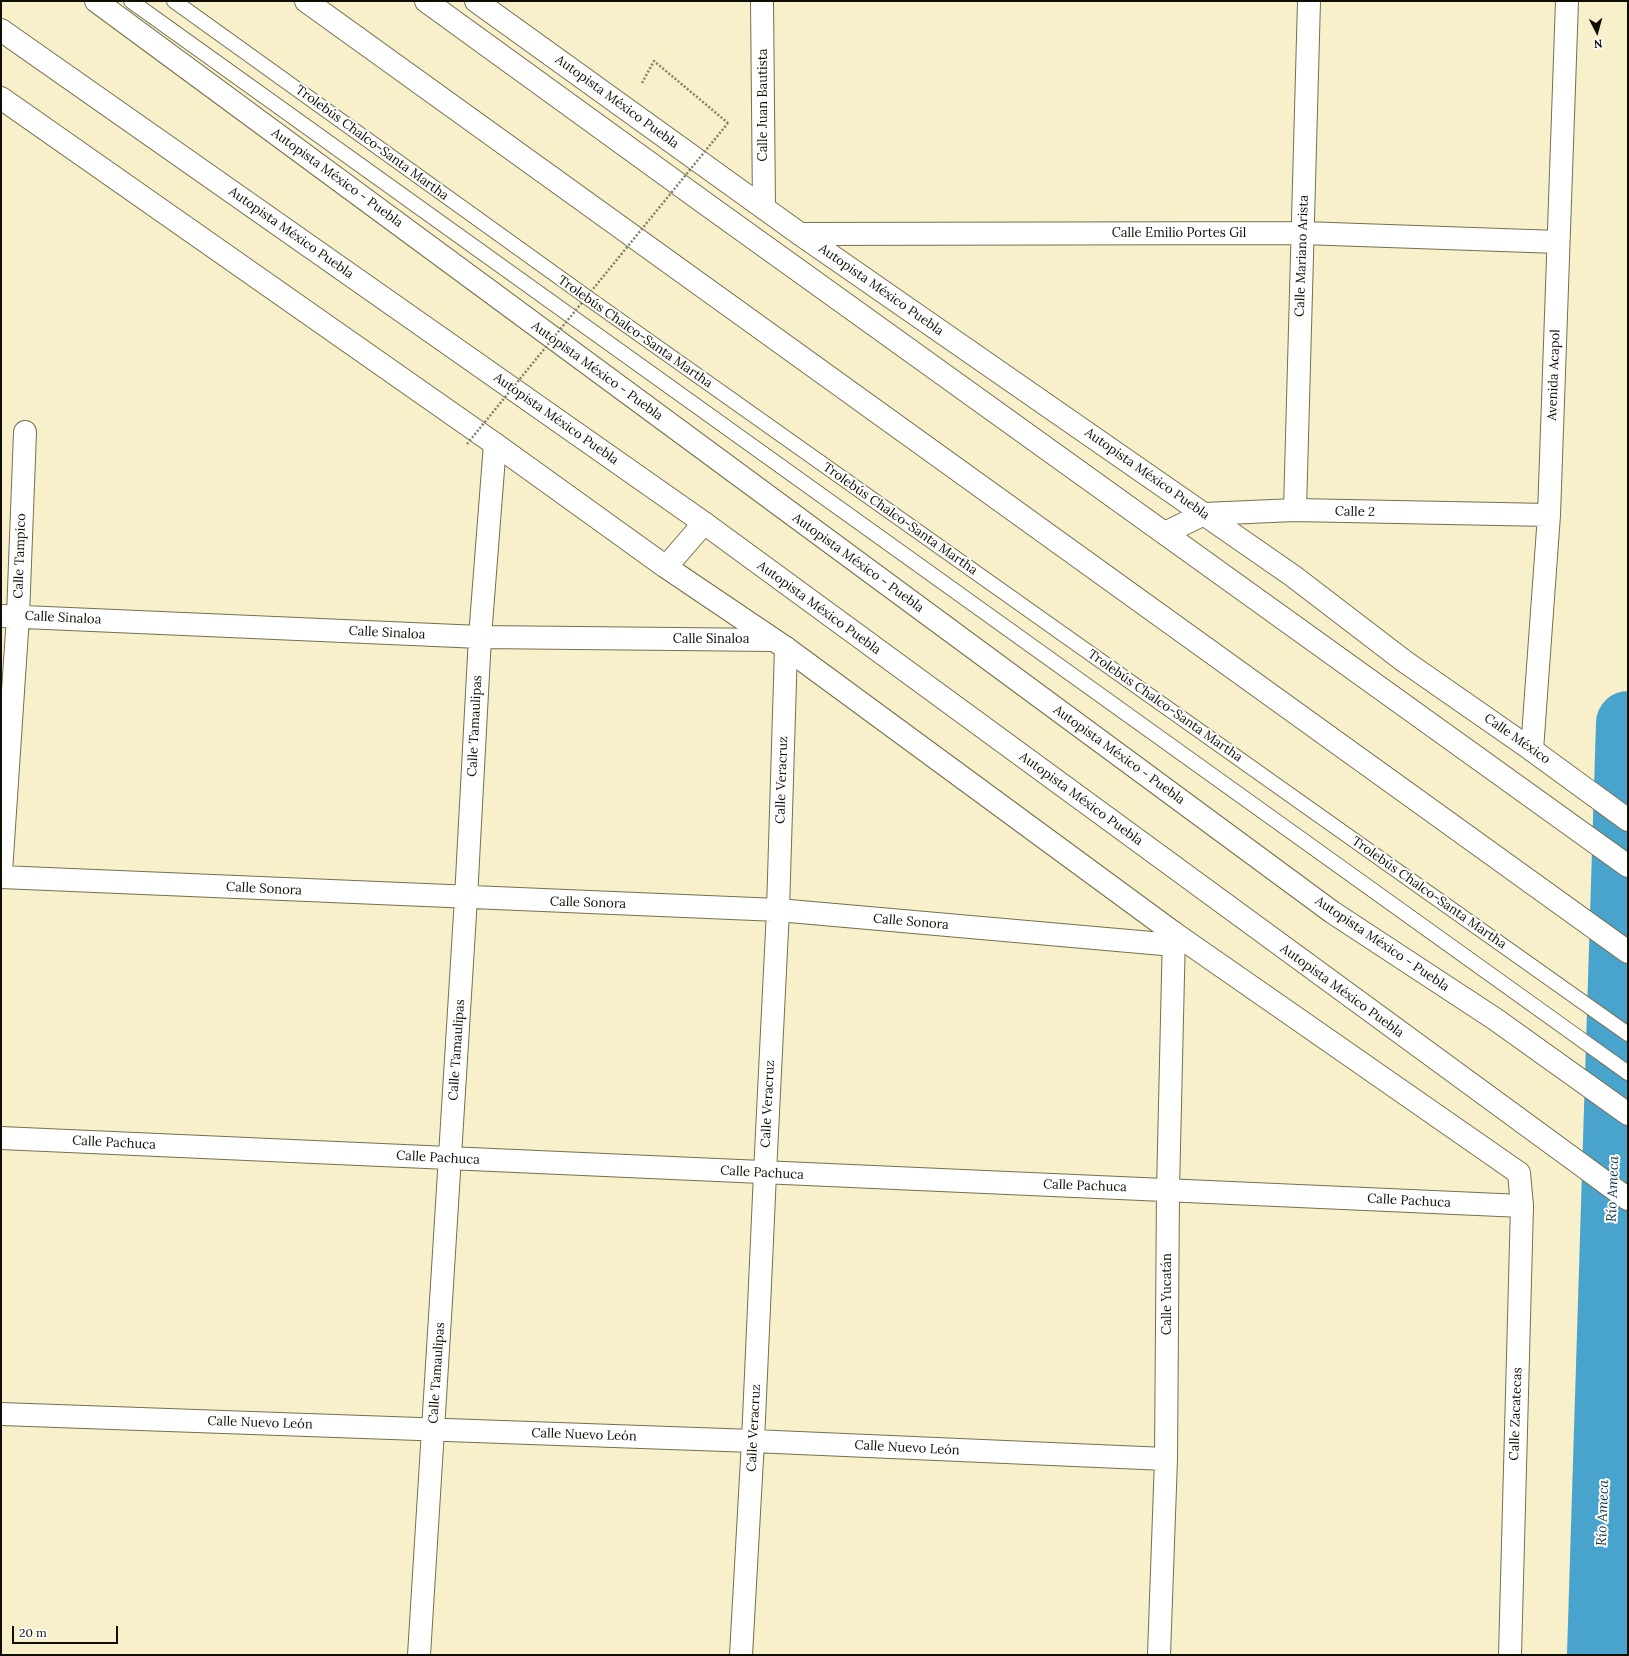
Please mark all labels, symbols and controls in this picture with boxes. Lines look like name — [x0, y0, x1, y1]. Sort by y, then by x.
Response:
north arrow — [1577, 12, 1617, 52]
text: N — [1593, 37, 1603, 51]
street label: Calle Juan Bautista — [755, 49, 771, 161]
street label: Autopista México Puebla — [552, 52, 682, 152]
street label: Trolebús Chalco-Santa Martha — [292, 82, 452, 204]
street label: Autopista México - Puebla — [268, 125, 406, 231]
street label: Autopista México Puebla — [226, 184, 356, 282]
street label: Calle Mariano Arista — [1292, 195, 1312, 317]
street label: Calle Emilio Portes Gil — [1112, 225, 1246, 241]
street label: Autopista México Puebla — [816, 241, 946, 339]
street label: Trolebús Chalco-Santa Martha — [555, 272, 715, 392]
street label: Autopista México - Puebla — [528, 318, 666, 424]
street label: Avenida Acapol — [1545, 329, 1563, 421]
street label: Autopista México Puebla — [491, 370, 621, 468]
street label: Autopista México Puebla — [1082, 425, 1212, 523]
street label: Trolebús Chalco-Santa Martha — [820, 459, 980, 579]
street label: Calle 2 — [1335, 504, 1375, 520]
street label: Autopista México - Puebla — [789, 510, 927, 616]
street label: Calle Tampico — [11, 513, 29, 599]
street label: Autopista México Puebla — [754, 558, 884, 658]
street label: Calle Sinaloa — [24, 608, 102, 628]
street label: Calle Sinaloa — [348, 623, 426, 643]
street label: Calle Sinaloa — [673, 631, 749, 647]
street label: Trolebús Chalco-Santa Martha — [1085, 646, 1245, 766]
street label: Calle Tamaulipas — [465, 675, 485, 777]
street label: Autopista México - Puebla — [1050, 702, 1188, 808]
street label: Calle México — [1481, 710, 1553, 768]
street label: Calle Veracruz — [773, 736, 791, 824]
street label: Autopista México Puebla — [1016, 749, 1146, 849]
street label: Trolebús Chalco-Santa Martha — [1349, 833, 1509, 953]
street label: Calle Sonora — [226, 879, 302, 899]
street label: Autopista México - Puebla — [1312, 893, 1452, 995]
street label: Calle Sonora — [550, 894, 626, 912]
street label: Calle Sonora — [872, 911, 950, 933]
street label: Autopista México Puebla — [1277, 941, 1407, 1041]
street label: Calle Tamaulipas — [446, 999, 468, 1101]
street label: Calle Veracruz — [758, 1060, 778, 1148]
street label: Calle Pachuca — [72, 1133, 156, 1153]
street label: Calle Pachuca — [396, 1148, 480, 1168]
water label: Río Ameca — [1603, 1156, 1623, 1222]
street label: Calle Pachuca — [720, 1163, 804, 1183]
street label: Calle Pachuca — [1043, 1177, 1127, 1195]
street label: Calle Pachuca — [1367, 1191, 1451, 1211]
street label: Calle Yucatán — [1159, 1253, 1175, 1335]
street label: Calle Tamaulipas — [426, 1322, 448, 1424]
street label: Calle Zacatecas — [1507, 1367, 1525, 1461]
street label: Calle Veracruz — [744, 1384, 764, 1472]
street label: Calle Nuevo León — [207, 1413, 313, 1433]
street label: Calle Nuevo León — [531, 1425, 637, 1445]
street label: Calle Nuevo León — [854, 1437, 960, 1459]
water label: Río Ameca — [1593, 1480, 1613, 1546]
scale bar — [14, 1618, 120, 1644]
text: 20 m — [19, 1625, 47, 1640]

